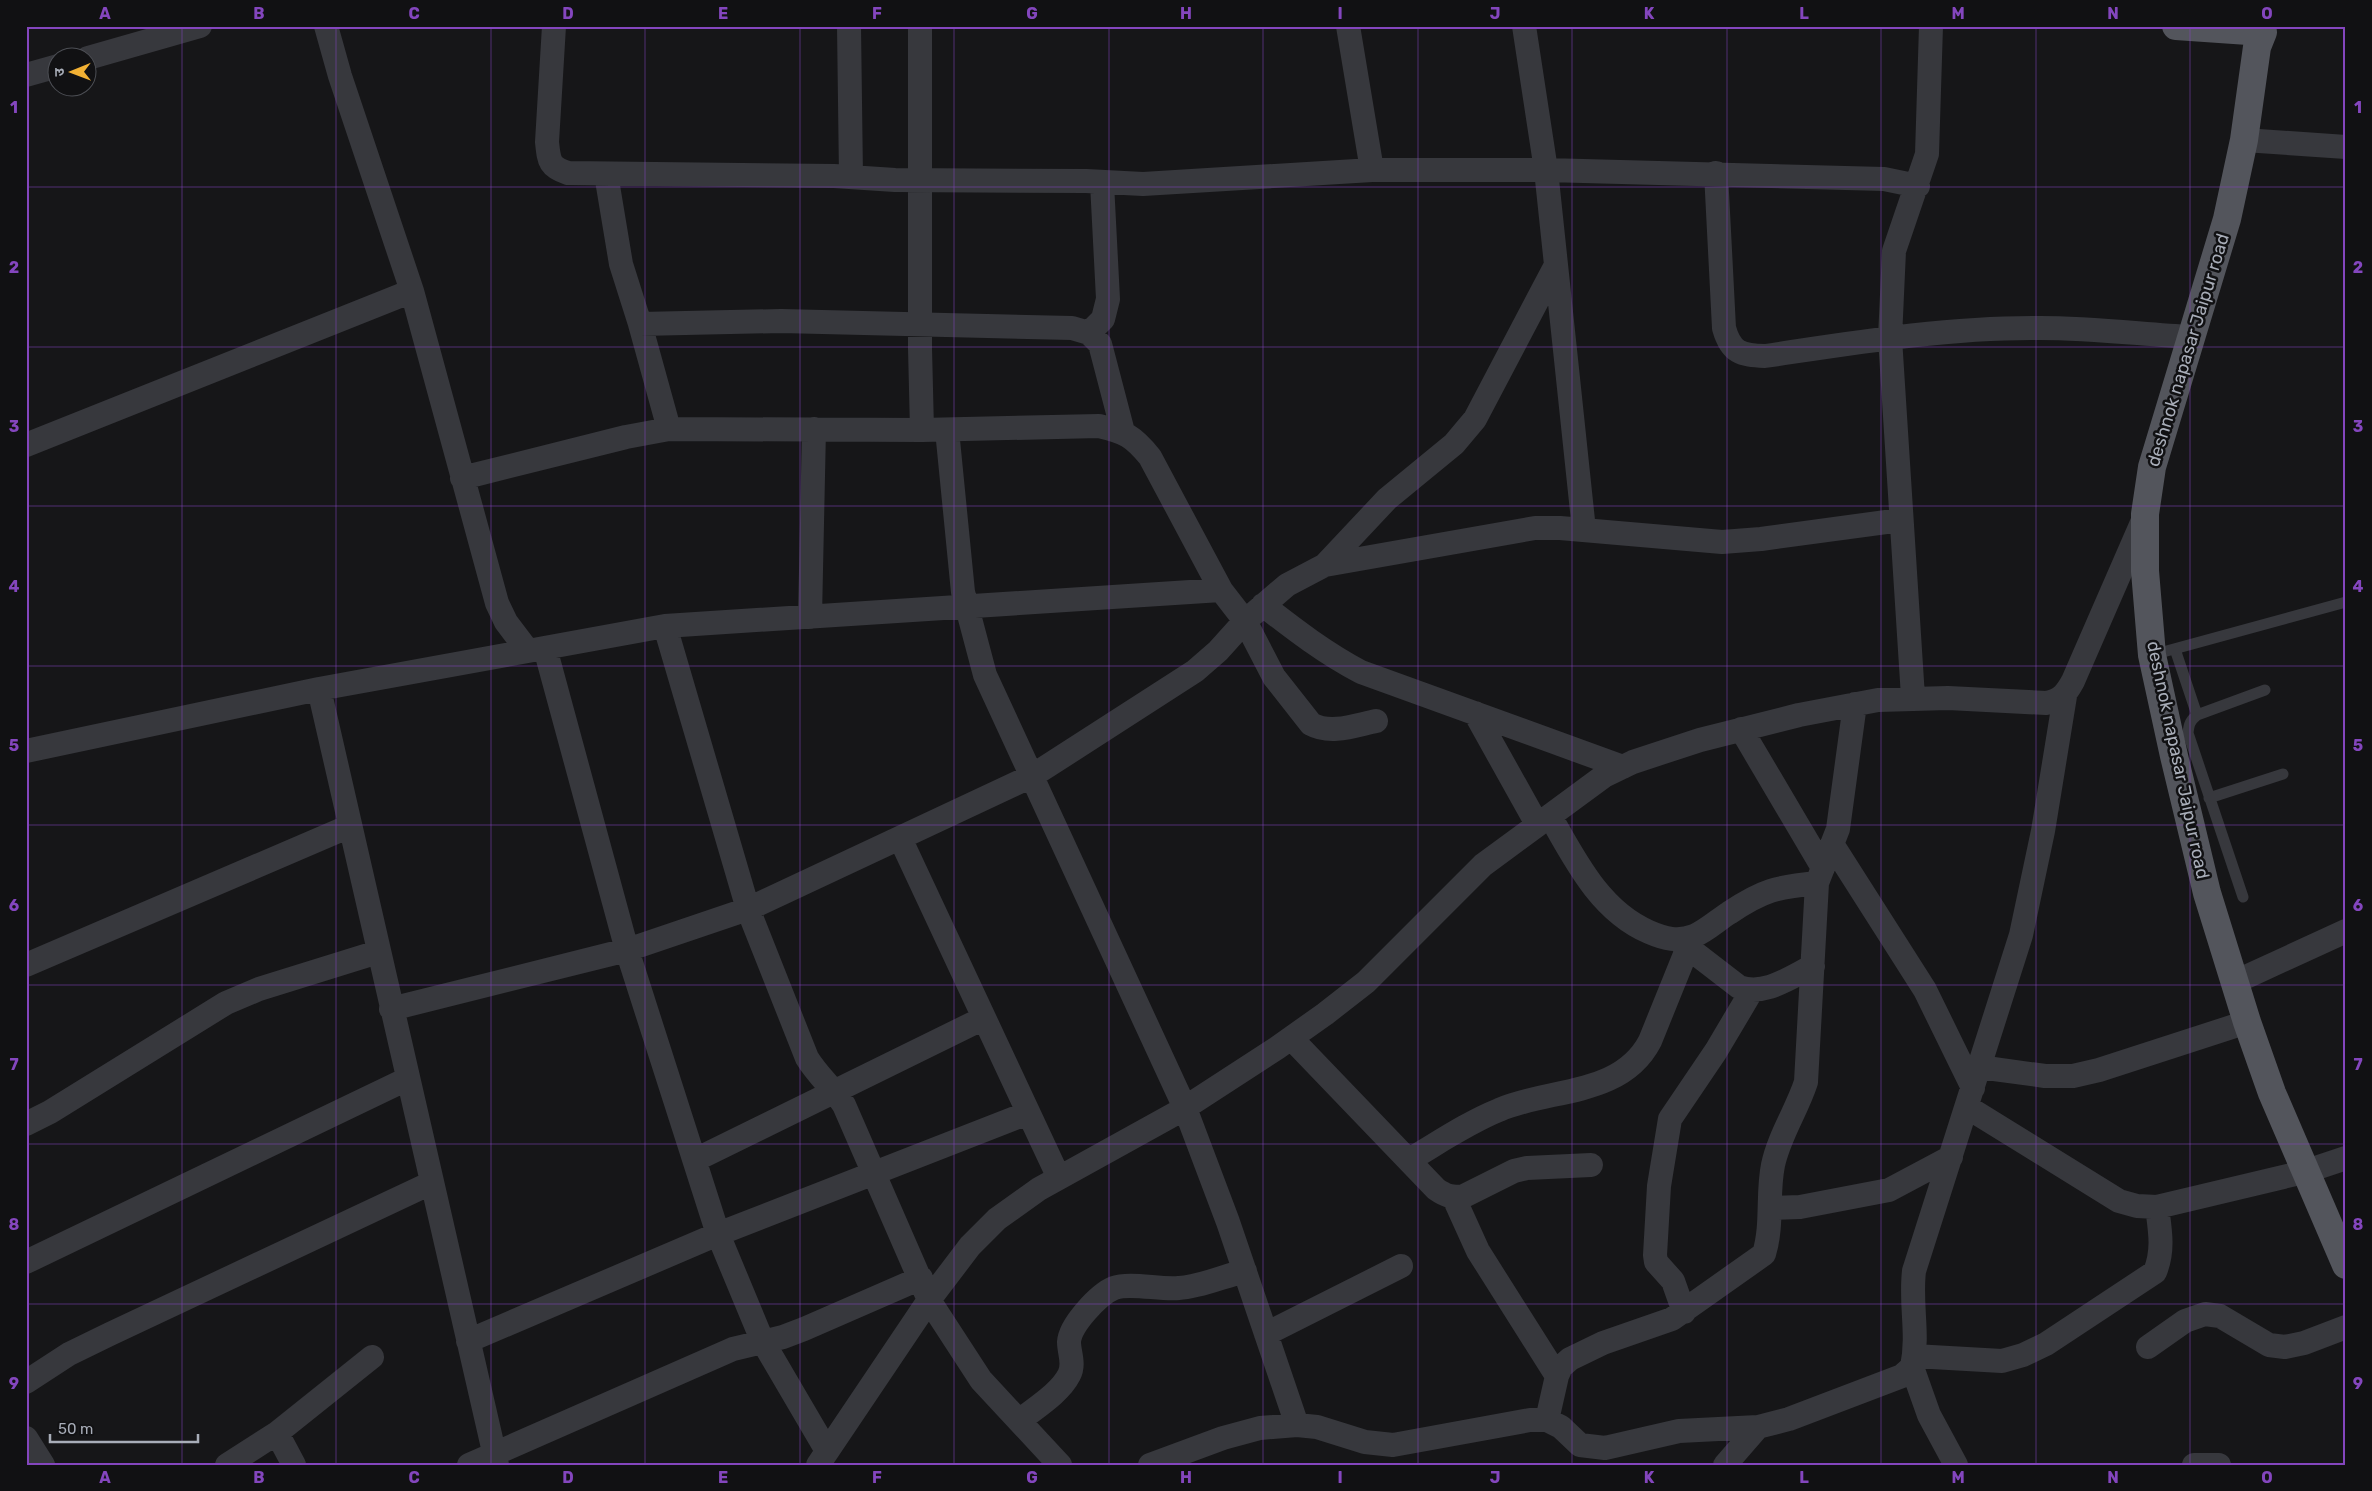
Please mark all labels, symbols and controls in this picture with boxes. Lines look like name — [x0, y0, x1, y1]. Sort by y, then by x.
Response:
text: A — [99, 4, 111, 23]
text: B — [253, 4, 265, 23]
text: C — [408, 4, 420, 23]
text: D — [562, 4, 574, 23]
text: E — [718, 4, 728, 23]
text: F — [872, 4, 882, 23]
text: G — [1026, 4, 1038, 23]
text: H — [1180, 4, 1192, 23]
text: I — [1337, 4, 1343, 23]
text: J — [1490, 4, 1500, 23]
text: K — [1644, 4, 1655, 23]
text: L — [1799, 4, 1809, 23]
text: M — [1951, 4, 1965, 23]
text: N — [2107, 4, 2119, 23]
text: O — [2261, 4, 2273, 23]
north arrow — [48, 48, 98, 98]
text: उ — [51, 67, 68, 76]
text: 1 — [10, 98, 18, 117]
text: 1 — [2354, 98, 2362, 117]
street label: deshnok napasar Jaipur road — [2142, 231, 2234, 469]
text: 2 — [9, 258, 19, 277]
text: 2 — [2353, 258, 2363, 277]
text: 3 — [9, 417, 19, 436]
text: 3 — [2353, 417, 2363, 436]
text: 4 — [9, 577, 20, 596]
text: 4 — [2353, 577, 2364, 596]
street label: deshnok napasar Jaipur road — [2142, 639, 2214, 881]
text: 5 — [9, 736, 19, 755]
text: 5 — [2353, 736, 2363, 755]
text: 6 — [9, 896, 19, 915]
text: 6 — [2353, 896, 2363, 915]
text: 7 — [9, 1055, 19, 1074]
text: 7 — [2353, 1055, 2363, 1074]
text: 8 — [9, 1215, 20, 1234]
text: 8 — [2353, 1215, 2364, 1234]
text: 9 — [9, 1374, 19, 1393]
text: 9 — [2353, 1374, 2363, 1393]
scale bar — [50, 1411, 198, 1443]
text: 50 m — [58, 1420, 93, 1438]
text: A — [99, 1468, 111, 1487]
text: B — [253, 1468, 265, 1487]
text: C — [408, 1468, 420, 1487]
text: D — [562, 1468, 574, 1487]
text: E — [718, 1468, 728, 1487]
text: F — [872, 1468, 882, 1487]
text: G — [1026, 1468, 1038, 1487]
text: H — [1180, 1468, 1192, 1487]
text: I — [1337, 1468, 1343, 1487]
text: J — [1490, 1468, 1500, 1487]
text: K — [1644, 1468, 1655, 1487]
text: L — [1799, 1468, 1809, 1487]
text: M — [1951, 1468, 1965, 1487]
text: N — [2107, 1468, 2119, 1487]
text: O — [2261, 1468, 2273, 1487]

